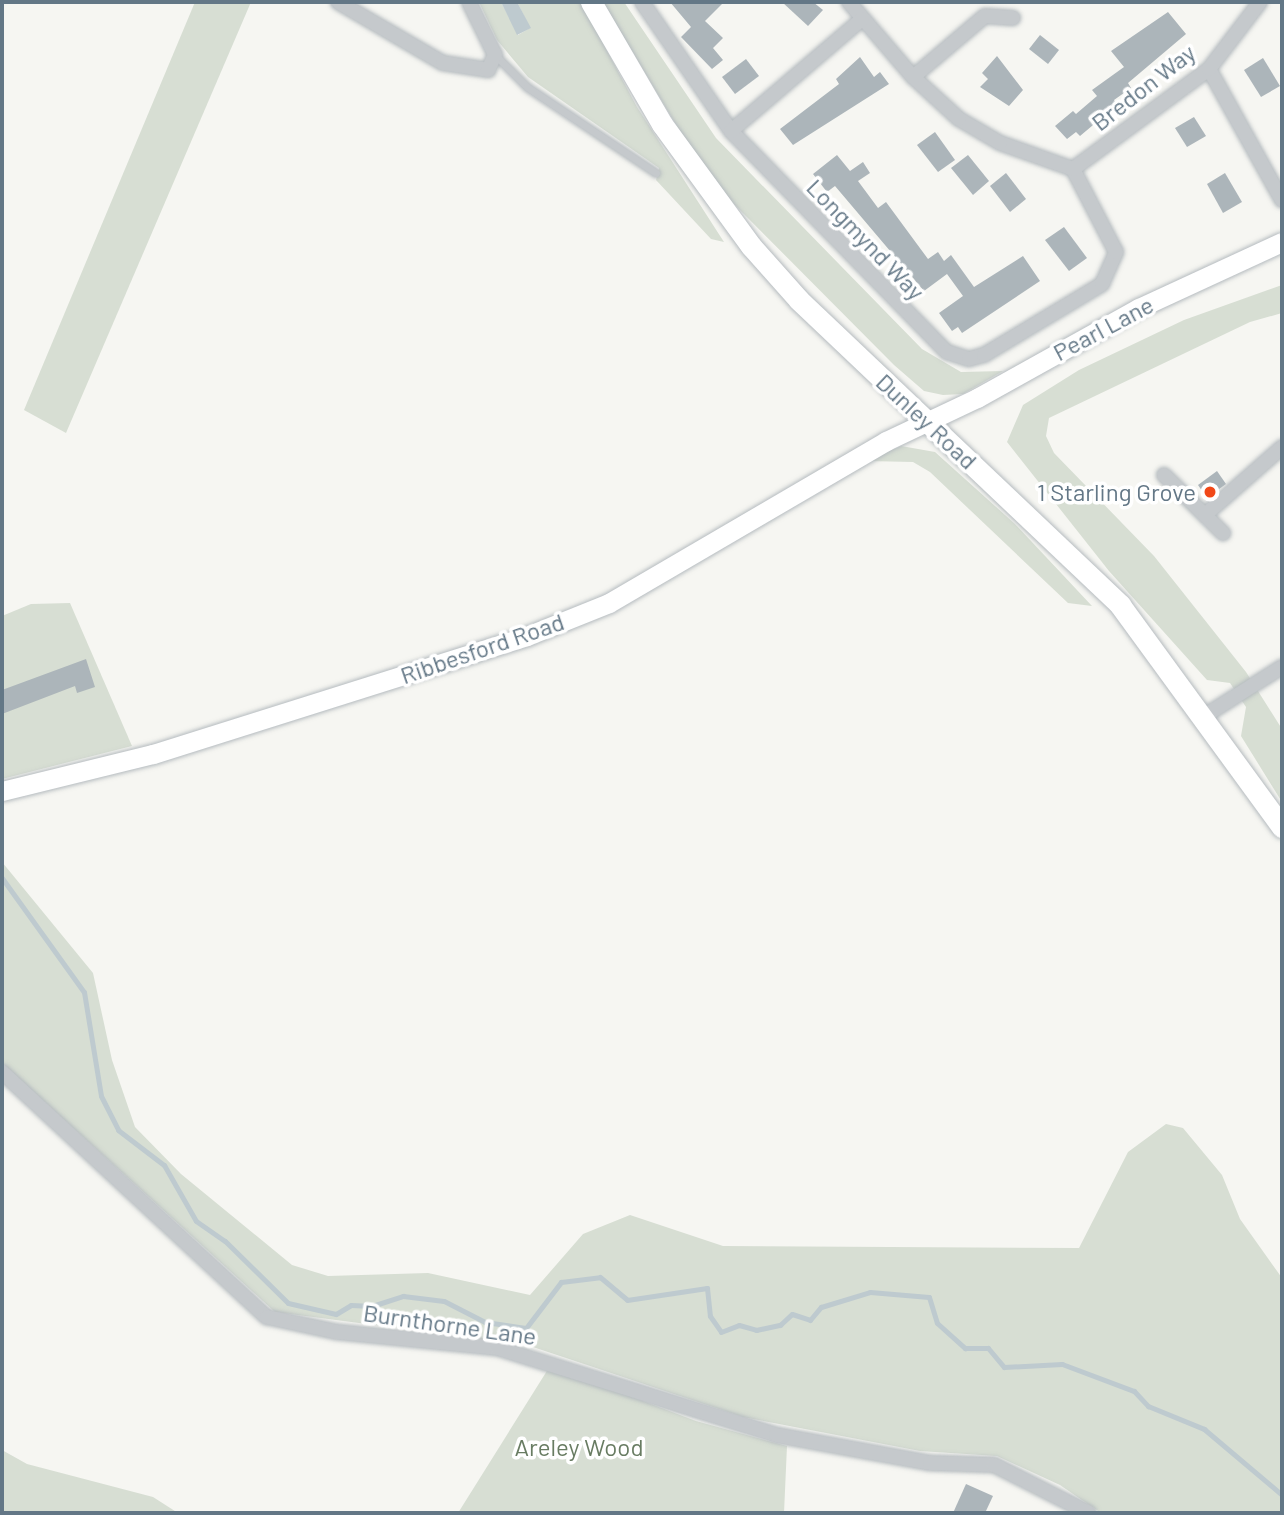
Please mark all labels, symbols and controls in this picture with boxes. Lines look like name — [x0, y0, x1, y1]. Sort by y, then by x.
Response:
street label: Bredon Way — [1085, 38, 1201, 136]
street label: Longmynd Way — [801, 173, 931, 305]
street label: Pearl Lane — [1048, 290, 1158, 366]
street label: Dunley Road — [871, 367, 983, 475]
place label: 1 Starling Grove — [1037, 478, 1196, 506]
marker: 1 Starling Grove — [1202, 484, 1218, 500]
street label: Ribbesford Road — [396, 607, 568, 689]
street label: Burnthorne Lane — [362, 1298, 538, 1350]
park label: Areley Wood — [515, 1433, 643, 1461]

